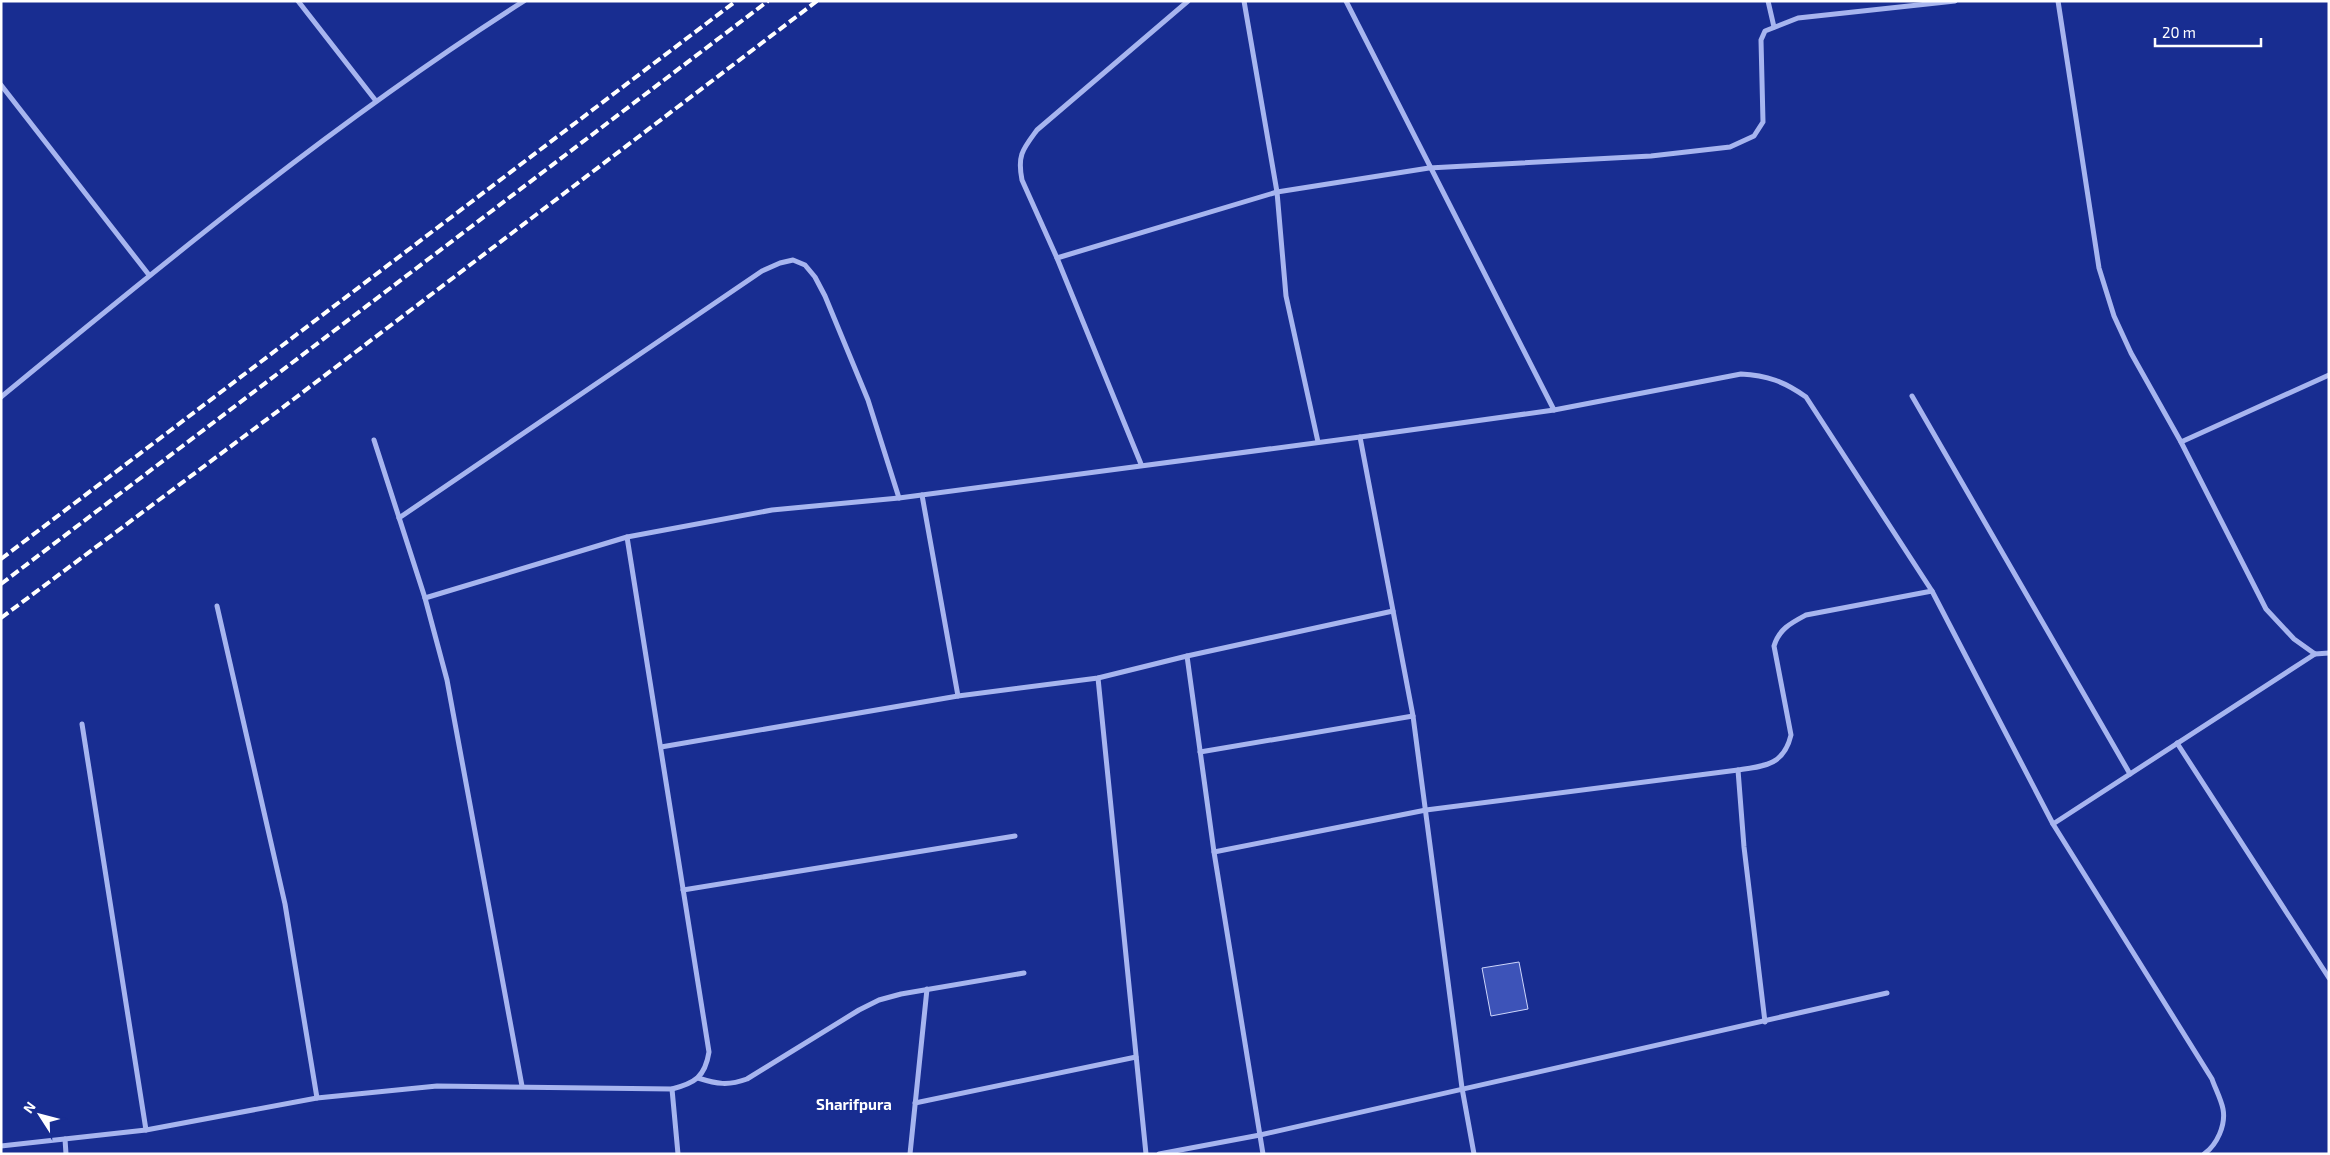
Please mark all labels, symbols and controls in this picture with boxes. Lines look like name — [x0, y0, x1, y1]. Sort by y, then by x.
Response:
scale bar — [2155, 15, 2261, 47]
text: 20 m — [2162, 23, 2196, 41]
north arrow — [15, 1090, 65, 1140]
district label: Sharifpura — [816, 1095, 892, 1113]
text: N — [19, 1098, 39, 1116]

